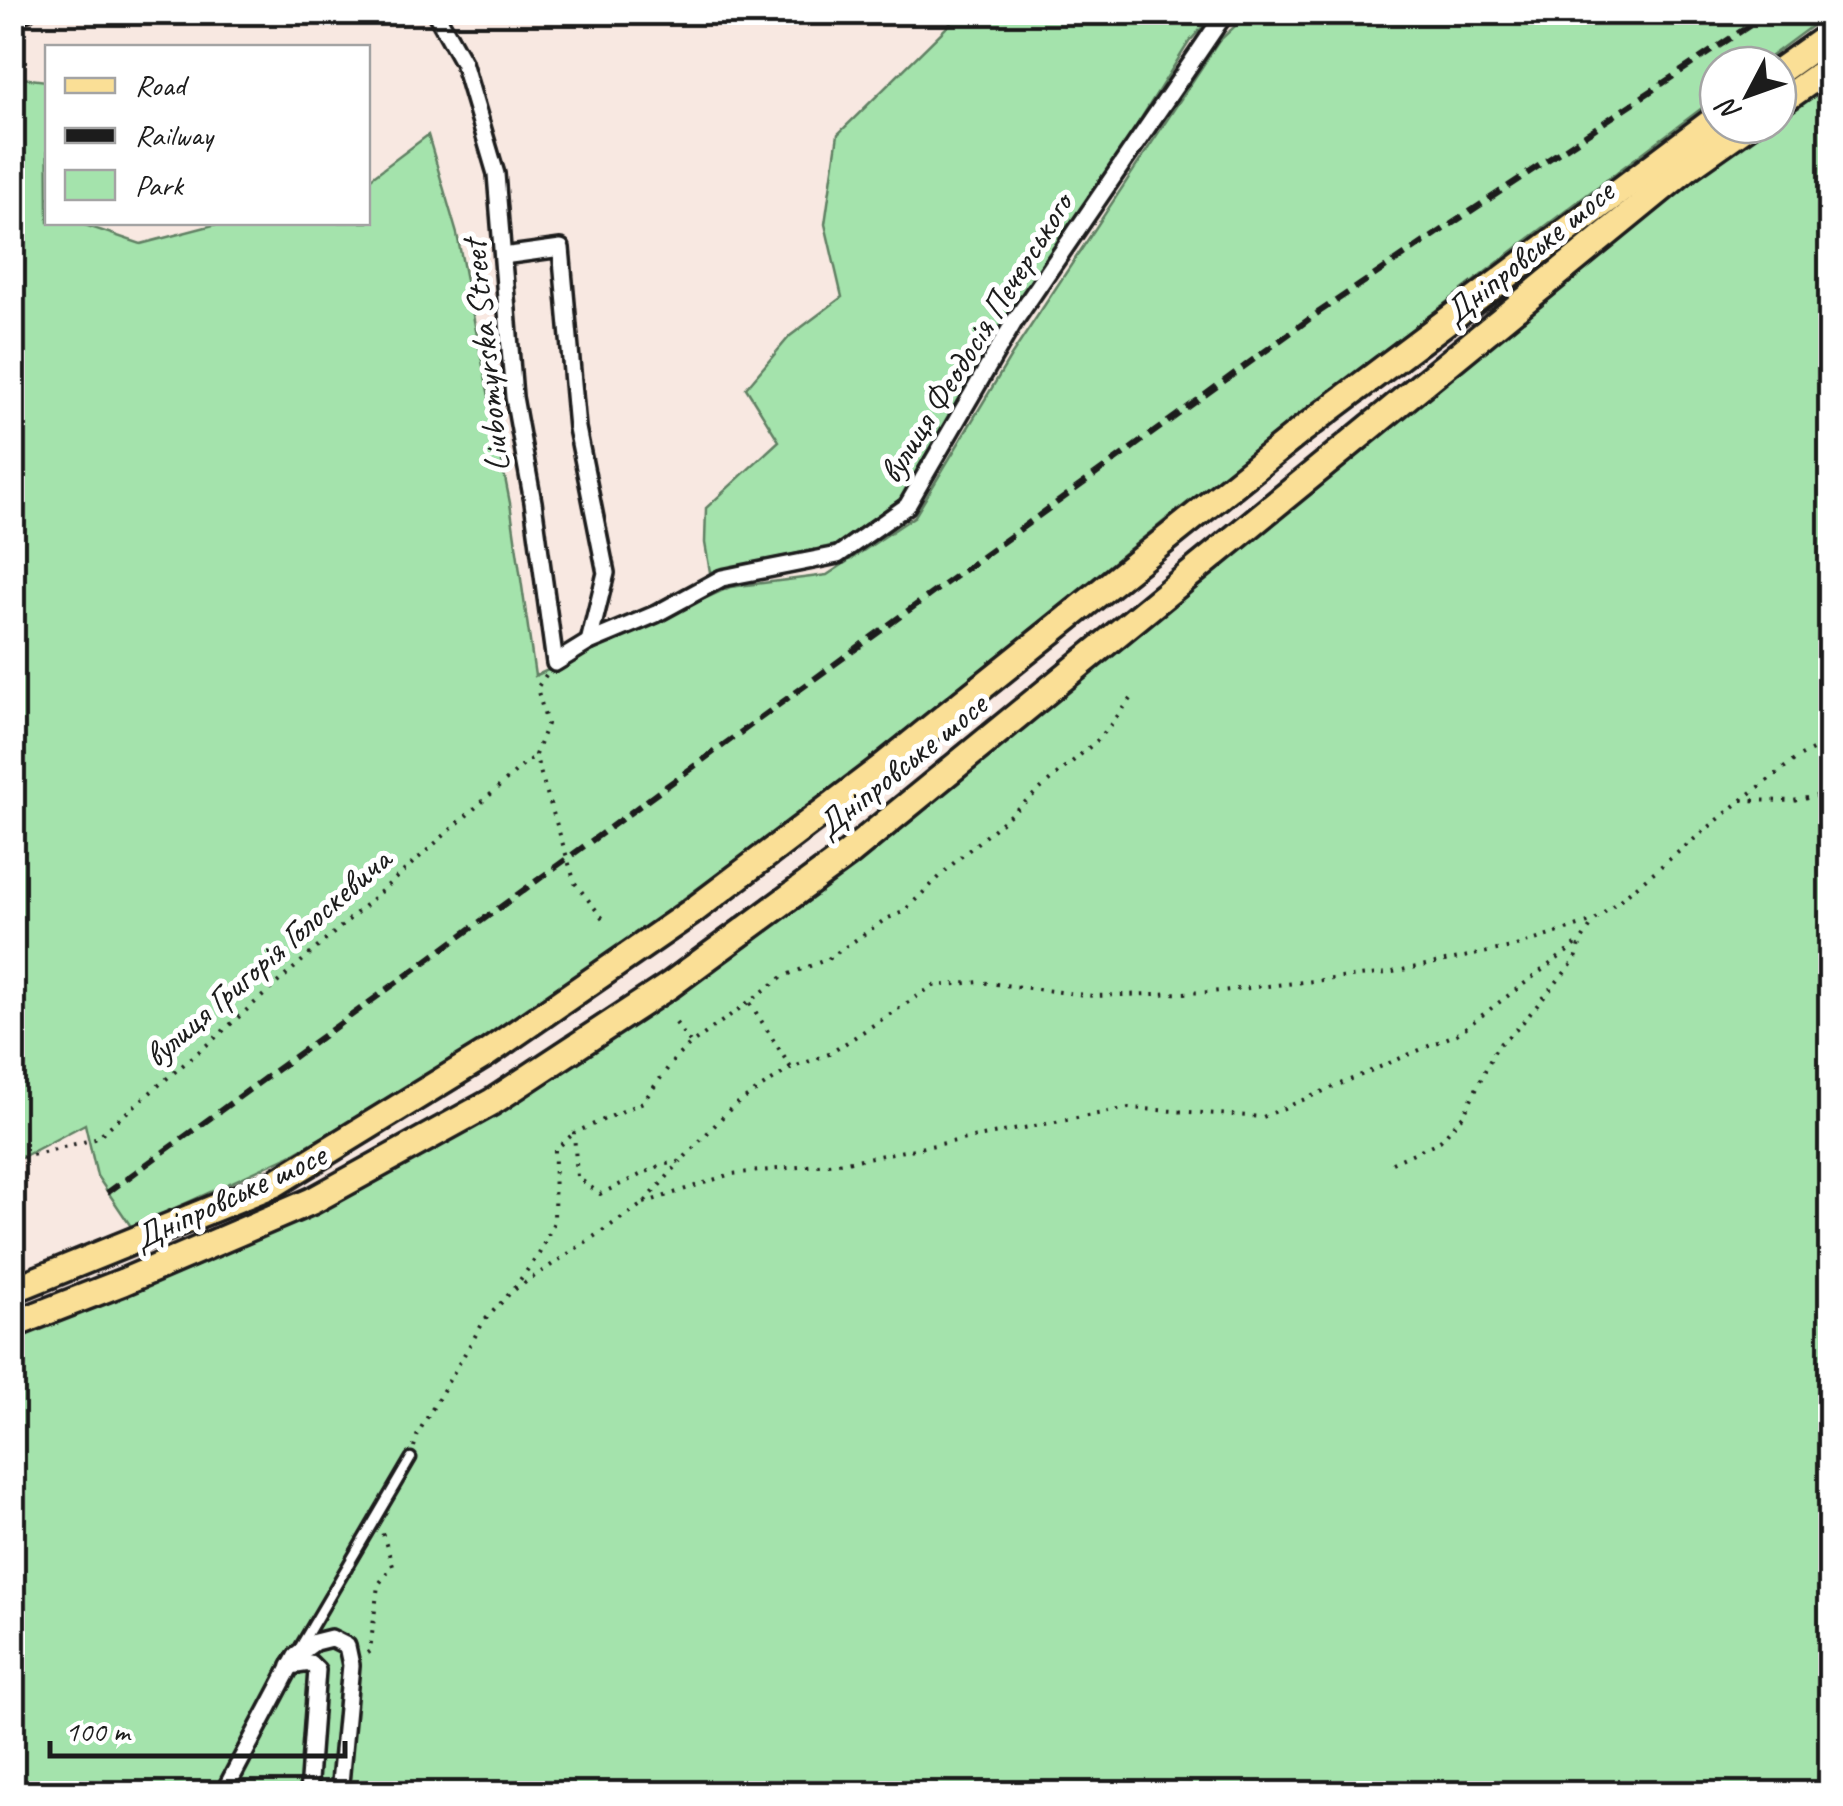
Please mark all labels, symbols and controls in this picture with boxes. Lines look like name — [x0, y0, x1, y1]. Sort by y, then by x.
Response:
legend — [45, 45, 370, 225]
north arrow — [1698, 45, 1798, 145]
text: Road — [135, 66, 189, 104]
text: N — [1708, 90, 1748, 129]
text: Railway — [135, 116, 215, 154]
text: Park — [135, 166, 185, 204]
street label: Дніпровське шосе — [1434, 168, 1625, 335]
street label: вулиця Феодосія Печерського — [868, 182, 1085, 492]
street label: Liubomyrska Street — [450, 233, 520, 474]
street label: Дніпровське шосе — [807, 681, 998, 848]
street label: вулиця Григорія Голоскевича — [134, 836, 402, 1077]
street label: Дніпровське шосе — [126, 1131, 335, 1261]
scale bar — [50, 1696, 345, 1758]
text: 100 m — [65, 1712, 132, 1750]

